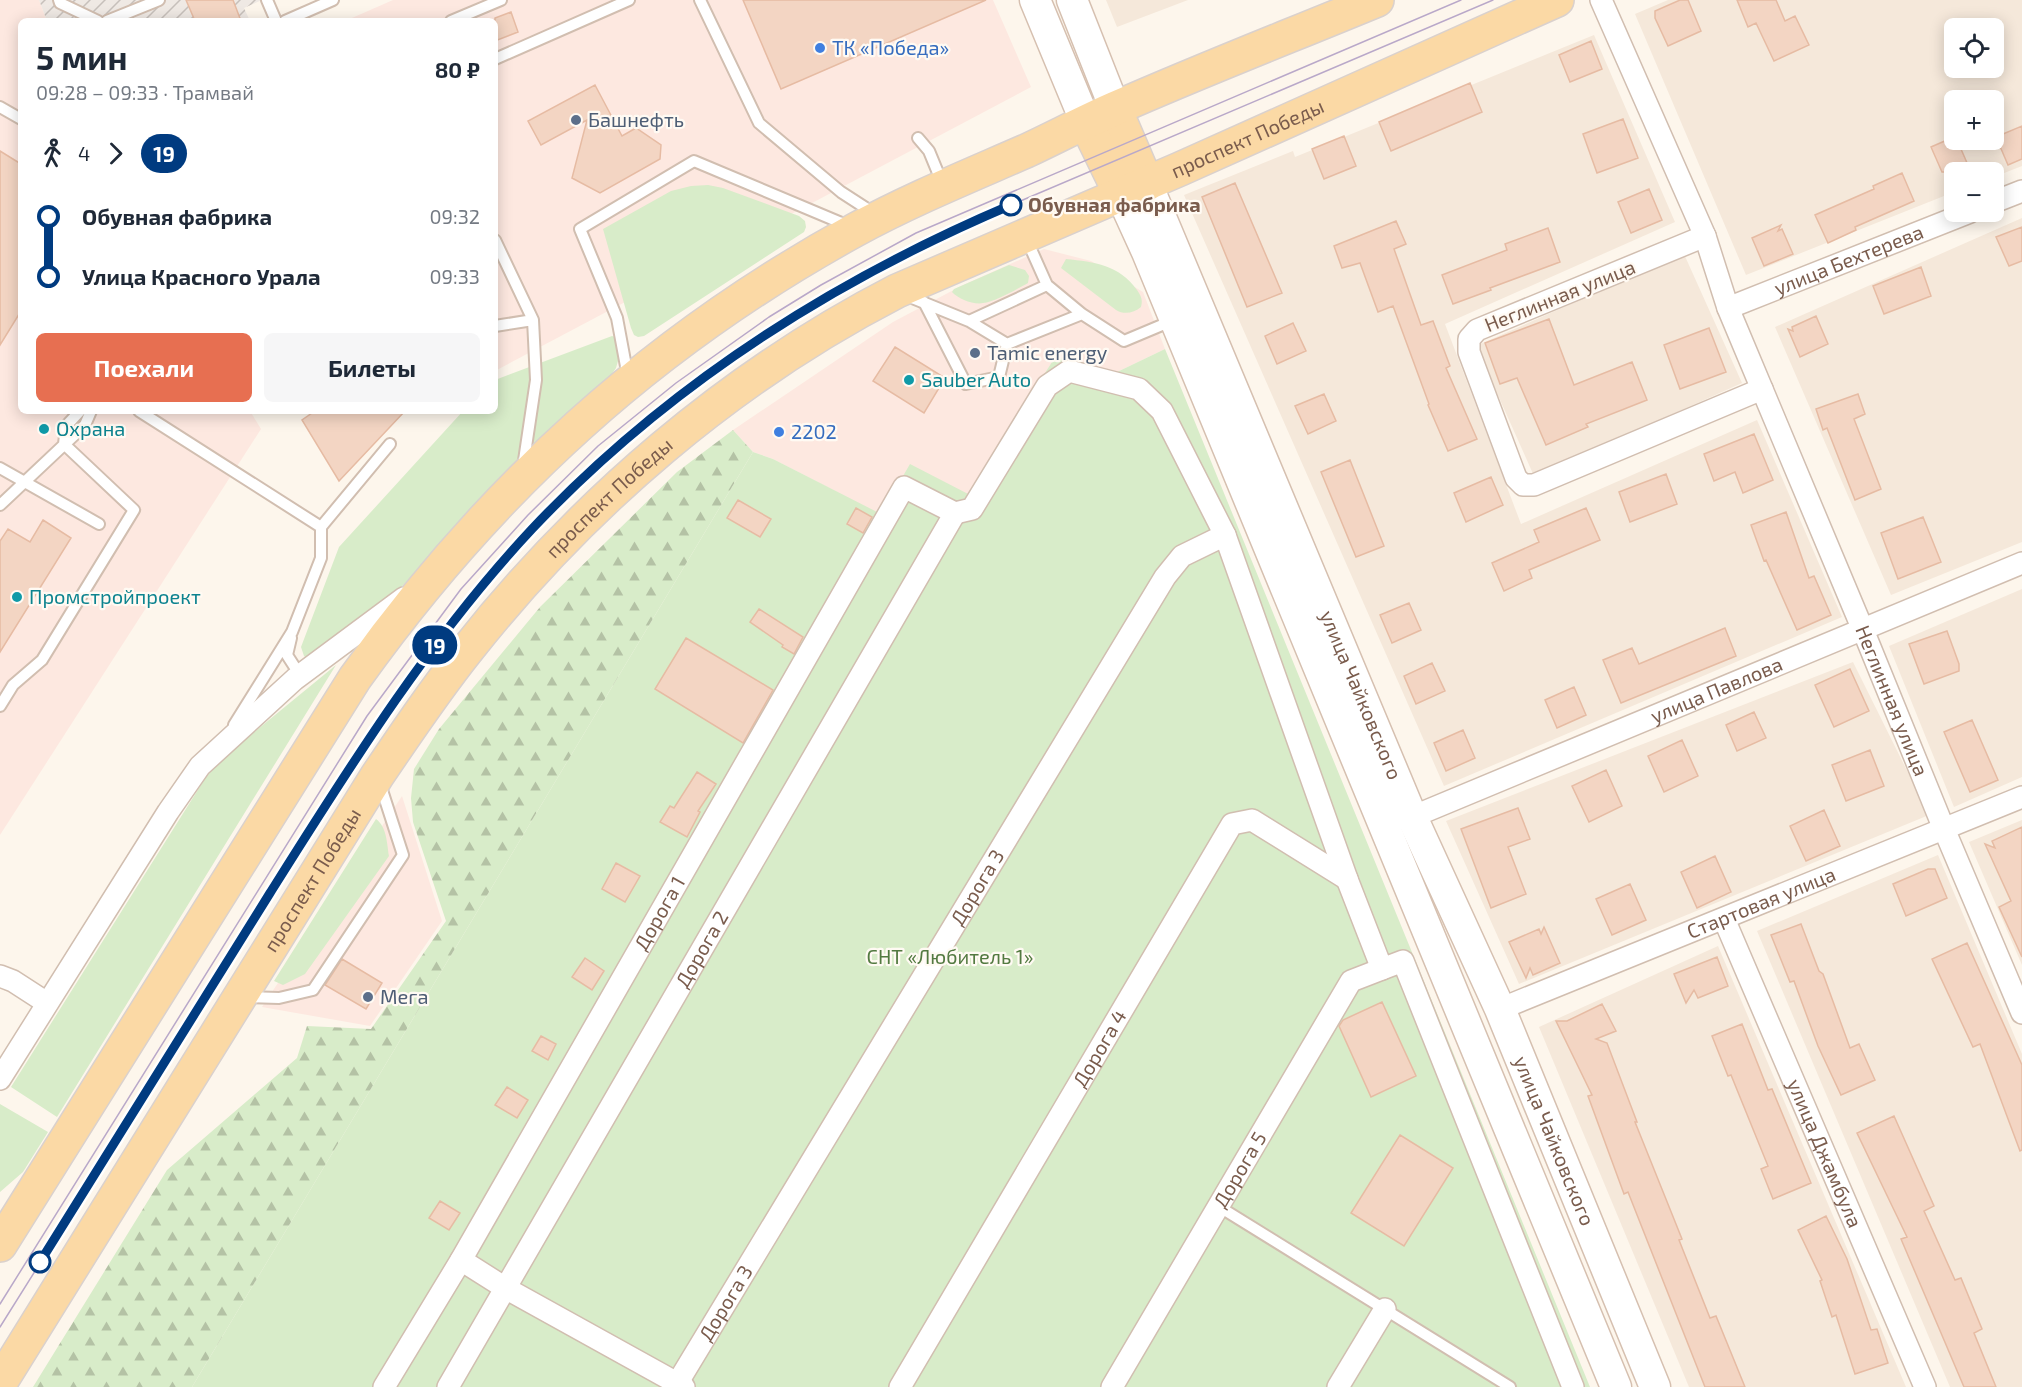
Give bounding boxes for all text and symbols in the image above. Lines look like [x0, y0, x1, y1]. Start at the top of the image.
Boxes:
map controls [1944, 18, 2004, 222]
button: locate [1944, 18, 2004, 78]
place label: ТК «Победа» [832, 35, 949, 59]
text: 5 мин [36, 37, 127, 77]
marker: ТК «Победа» [813, 41, 827, 55]
text: 80 ₽ [435, 56, 480, 82]
text: 09:28 – 09:33 · Трамвай [36, 80, 254, 104]
button: + [1944, 90, 2004, 150]
street label: проспект Победы [1167, 93, 1327, 182]
place label: Башнефть [588, 107, 684, 131]
marker: Башнефть [569, 113, 583, 127]
icon: walk [36, 137, 69, 170]
icon: forward [99, 137, 132, 170]
text: 4 [78, 141, 90, 165]
text: 19 [153, 141, 175, 166]
button: − [1944, 162, 2004, 222]
place label: Обувная фабрика [1028, 192, 1201, 216]
marker: Обувная фабрика [1000, 194, 1022, 216]
text: Обувная фабрика [82, 203, 272, 229]
text: 09:32 [429, 204, 480, 228]
street label: улица Бехтерева [1770, 219, 1927, 300]
street label: Неглинная улица [1481, 254, 1639, 337]
text: Улица Красного Урала [82, 263, 321, 289]
text: 09:33 [430, 264, 480, 288]
button: Поехали [36, 333, 252, 402]
button: Билеты [264, 333, 480, 402]
place label: Tamic energy [987, 340, 1108, 364]
marker: Tamic energy [968, 346, 982, 360]
place label: Sauber Auto [921, 367, 1031, 391]
marker: Sauber Auto [902, 373, 916, 387]
place label: Охрана [56, 416, 125, 440]
place label: 2202 [791, 419, 837, 443]
marker: Охрана [37, 422, 51, 436]
marker: 2202 [772, 425, 786, 439]
street label: проспект Победы [540, 432, 677, 562]
place label: Промстройпроект [29, 584, 201, 608]
marker: Промстройпроект [10, 590, 24, 604]
street label: улица Чайковского [1315, 606, 1408, 783]
street label: Неглинная улица [1851, 621, 1934, 779]
line badge: 19 [408, 626, 462, 664]
text: 19 [424, 633, 446, 658]
street label: улица Павлова [1647, 651, 1786, 728]
street label: проспект Победы [258, 803, 365, 956]
street label: Дорога 3 [944, 845, 1009, 929]
street label: Стартовая улица [1683, 861, 1839, 943]
street label: Дорога 1 [628, 872, 689, 954]
street label: Дорога 2 [669, 906, 733, 991]
park label: СНТ «Любитель 1» [867, 944, 1033, 968]
place label: Мега [380, 984, 429, 1008]
marker: Мега [361, 990, 375, 1004]
street label: Дорога 4 [1067, 1005, 1131, 1091]
street label: улица Чайковского [1509, 1052, 1600, 1229]
street label: улица Джамбула [1782, 1075, 1868, 1231]
street label: Дорога 5 [1207, 1127, 1271, 1212]
unlabelled marker [29, 1251, 51, 1273]
street label: Дорога 3 [693, 1260, 757, 1345]

